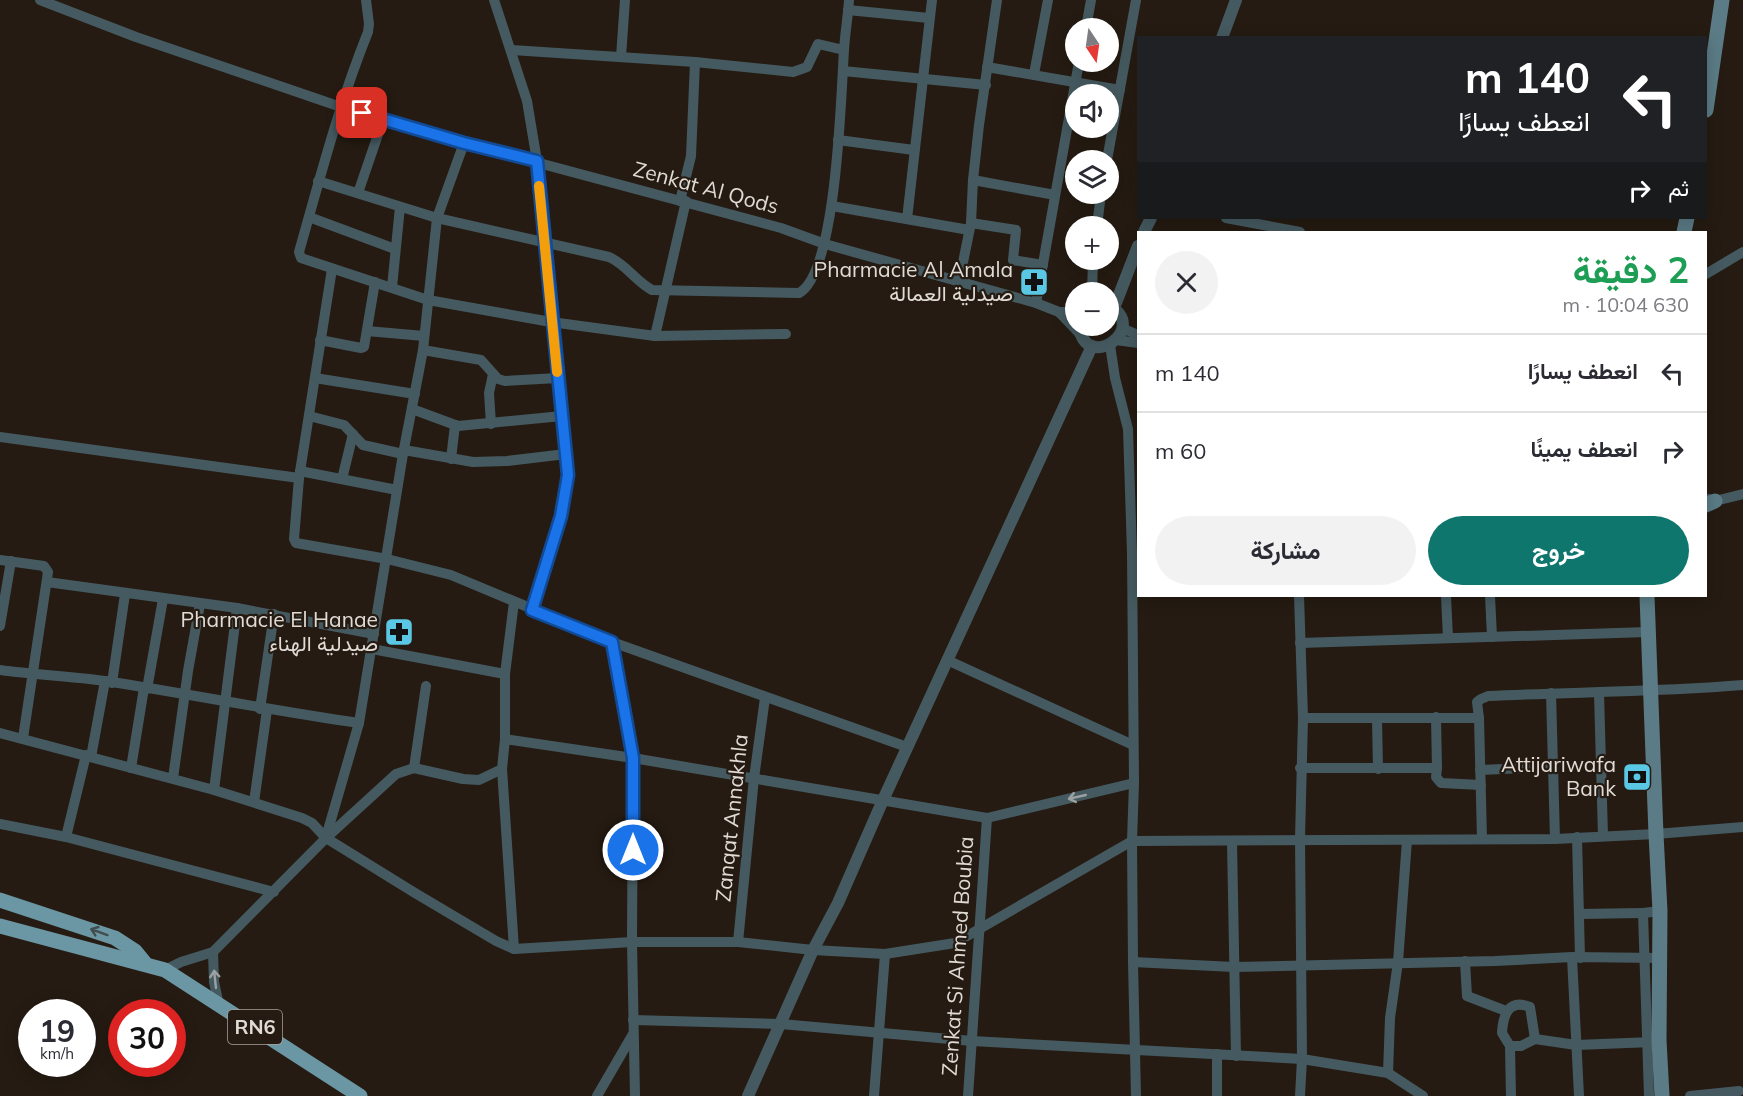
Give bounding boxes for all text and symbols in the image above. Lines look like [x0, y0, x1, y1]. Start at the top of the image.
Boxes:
north arrow [1065, 18, 1119, 72]
map controls [1065, 18, 1119, 336]
text: 140 m [1465, 51, 1590, 104]
icon: left [1611, 60, 1689, 138]
button: sound [1065, 84, 1119, 138]
pin [336, 87, 387, 138]
icon: arrive [345, 96, 378, 129]
text: انعطف يسارًا [1458, 104, 1590, 138]
button: layers [1065, 150, 1119, 204]
street label: Zenkat Al Qods [631, 155, 782, 219]
icon: right [1623, 174, 1656, 207]
text: ثم [1668, 174, 1689, 202]
button: + [1065, 216, 1119, 270]
text: 2 دقيقة [1573, 247, 1689, 292]
button: close [1155, 251, 1218, 314]
place label: Pharmacie Al Amala صيدلية العمالة [813, 256, 1013, 306]
pharmacy icon: Pharmacie Al Amala صيدلية العمالة [1018, 266, 1050, 298]
button: − [1065, 282, 1119, 336]
text: 630 m · 10:04 [1563, 292, 1689, 317]
text: انعطف يسارًا [1528, 357, 1638, 385]
icon: left [1656, 357, 1689, 390]
text: 140 m [1155, 359, 1220, 387]
text: انعطف يمينًا [1531, 435, 1638, 463]
icon: right [1656, 435, 1689, 468]
text: 60 m [1155, 437, 1206, 465]
button: مشاركة [1155, 516, 1416, 585]
button: خروج [1428, 516, 1689, 585]
place label: Pharmacie El Hanae صيدلية الهناء [181, 606, 378, 657]
pharmacy icon: Pharmacie El Hanae صيدلية الهناء [383, 616, 415, 648]
street label: Zanqat Annakhla [709, 733, 753, 903]
place label: Attijariwafa Bank [1501, 751, 1616, 801]
bank icon: Attijariwafa Bank [1621, 761, 1653, 793]
one-way arrow [1068, 791, 1087, 803]
position arrow [601, 818, 665, 882]
street label: Zenkat Si Ahmed Boubia [936, 835, 978, 1076]
one-way arrow [90, 926, 109, 937]
one-way arrow [209, 969, 220, 989]
speed limit sign: 30 [108, 999, 186, 1077]
road number: RN6 [228, 1010, 282, 1044]
text: 19 [39, 1012, 75, 1050]
text: km/h [40, 1044, 74, 1063]

